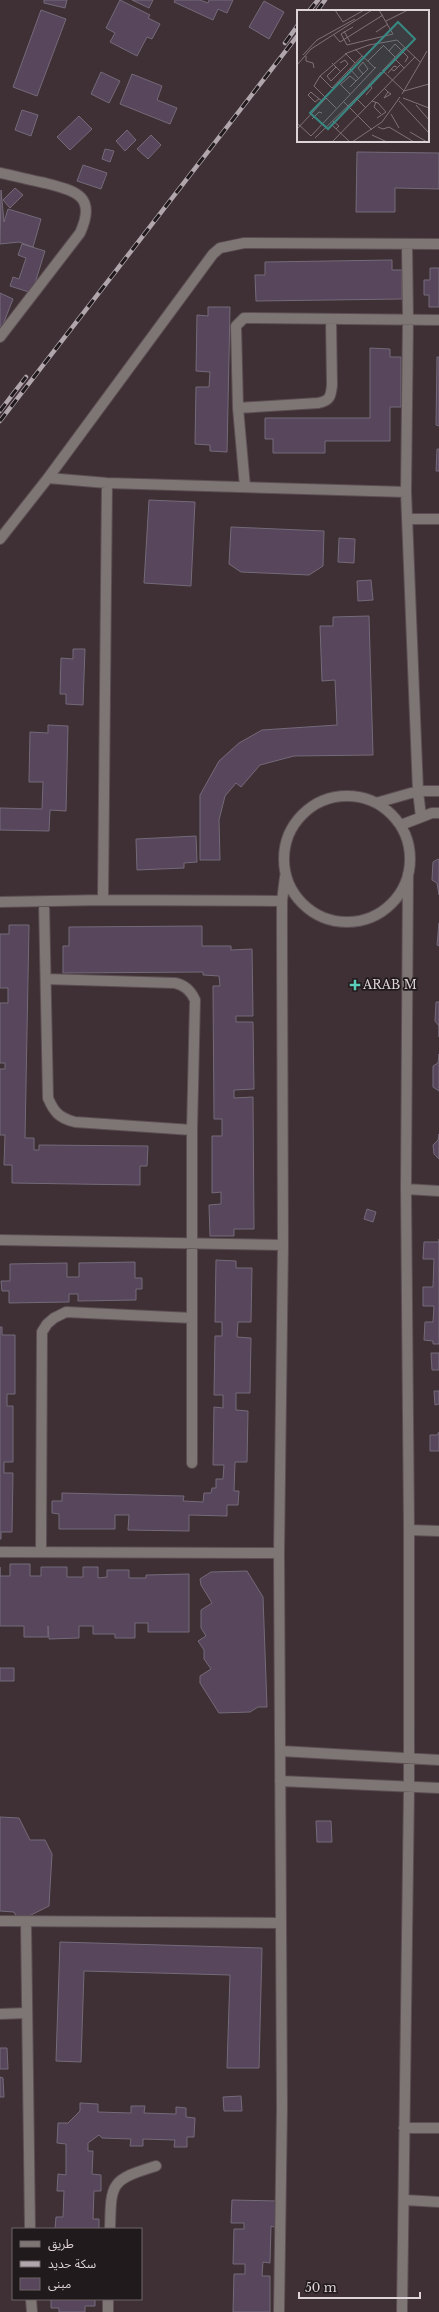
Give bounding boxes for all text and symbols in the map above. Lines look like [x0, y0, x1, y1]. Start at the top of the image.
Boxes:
inset map [297, 10, 429, 142]
place label: ARAB M [362, 977, 417, 992]
marker: ARAB M [350, 980, 360, 990]
legend [12, 2228, 142, 2300]
text: طريق [48, 2236, 74, 2252]
text: سكة حديد [48, 2256, 96, 2271]
scale bar [299, 2274, 420, 2300]
text: مبنى [48, 2276, 71, 2291]
text: 50 m [305, 2280, 337, 2295]

